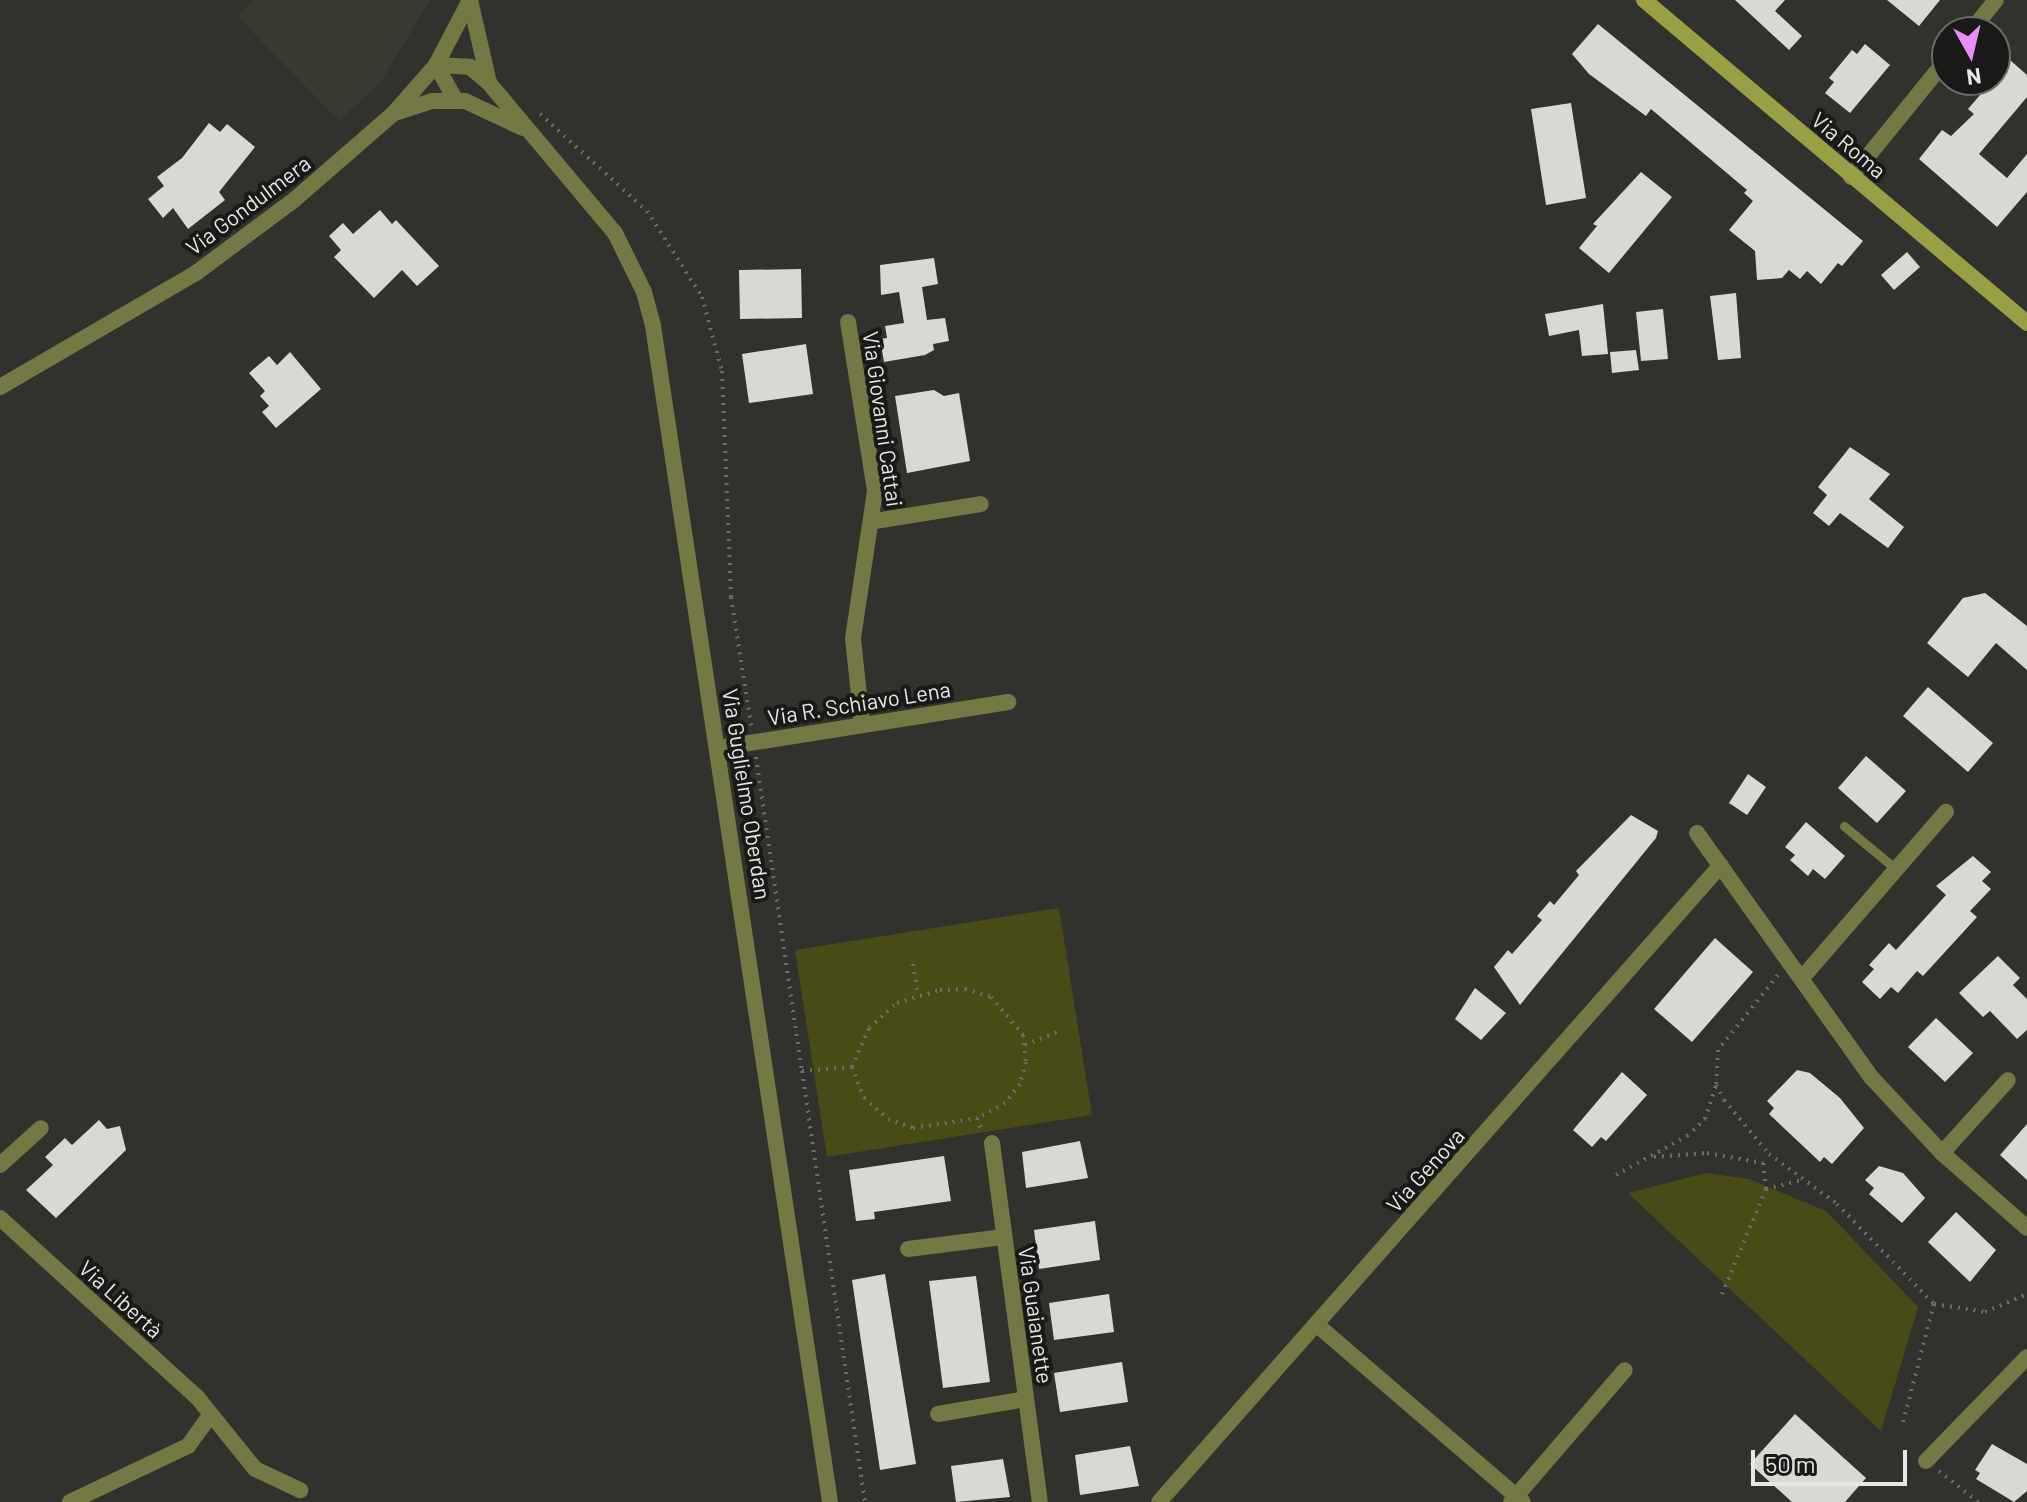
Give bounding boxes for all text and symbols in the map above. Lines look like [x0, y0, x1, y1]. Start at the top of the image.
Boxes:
north arrow [1931, 16, 2011, 96]
text: N [1965, 64, 1983, 92]
street label: Via Roma [1806, 106, 1892, 184]
street label: Via Gondulmera [180, 150, 316, 260]
street label: Via Giovanni Cattai [858, 329, 908, 509]
street label: Via R. Schiavo Lena [766, 676, 952, 730]
street label: Via Guglielmo Oberdan [717, 687, 777, 901]
street label: Via Genova [1380, 1122, 1470, 1218]
street label: Via Guaianette [1013, 1245, 1059, 1385]
street label: Via Libertà [74, 1255, 168, 1343]
scale bar [1755, 1434, 1911, 1484]
text: 50 m [1765, 1449, 1816, 1478]

